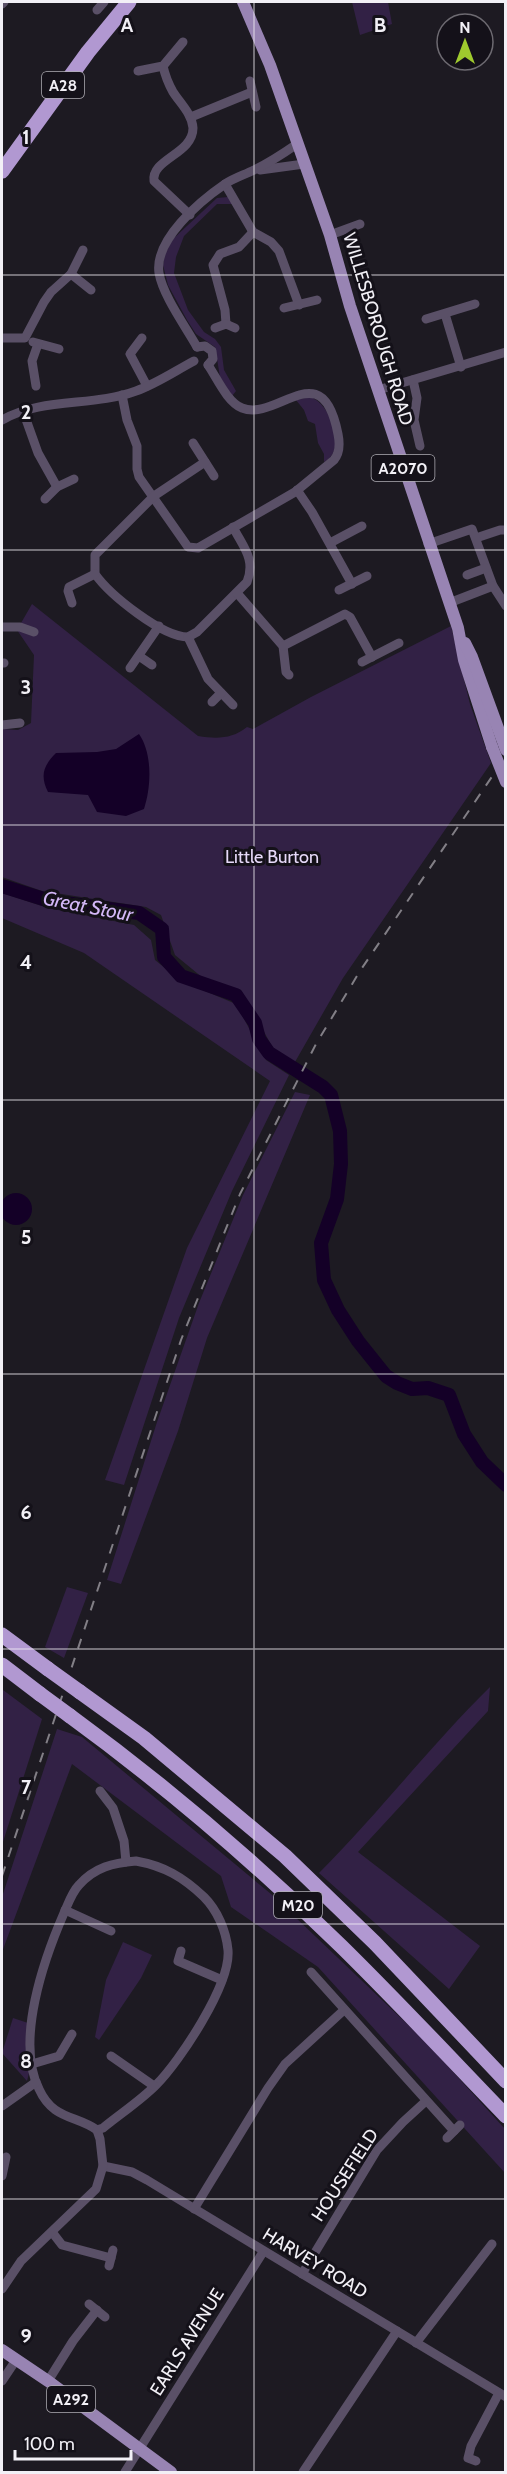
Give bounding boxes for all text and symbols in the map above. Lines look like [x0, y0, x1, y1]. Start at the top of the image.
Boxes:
north arrow [435, 12, 495, 72]
text: A [121, 13, 134, 37]
text: B [374, 13, 386, 37]
text: N [459, 18, 471, 37]
road number: A28 [42, 72, 84, 98]
text: 1 [22, 125, 30, 149]
street label: WILLESBOROUGH ROAD [338, 230, 418, 428]
text: 2 [21, 400, 31, 424]
road number: A2070 [372, 455, 434, 481]
text: 3 [21, 675, 31, 699]
park label: Little Burton [225, 846, 319, 868]
water label: Great Stour [41, 886, 136, 927]
text: 4 [20, 950, 32, 974]
text: 5 [21, 1225, 31, 1249]
text: 6 [20, 1500, 32, 1524]
text: 7 [21, 1775, 32, 1799]
road number: M20 [274, 1892, 322, 1918]
text: 8 [20, 2049, 32, 2073]
street label: HOUSEFIELD [307, 2124, 383, 2226]
street label: HARVEY ROAD [259, 2223, 371, 2303]
street label: EARLS AVENUE [145, 2284, 229, 2400]
text: 9 [20, 2324, 32, 2348]
road number: A292 [47, 2386, 95, 2412]
scale bar [15, 2423, 130, 2461]
text: 100 m [24, 2433, 75, 2455]

